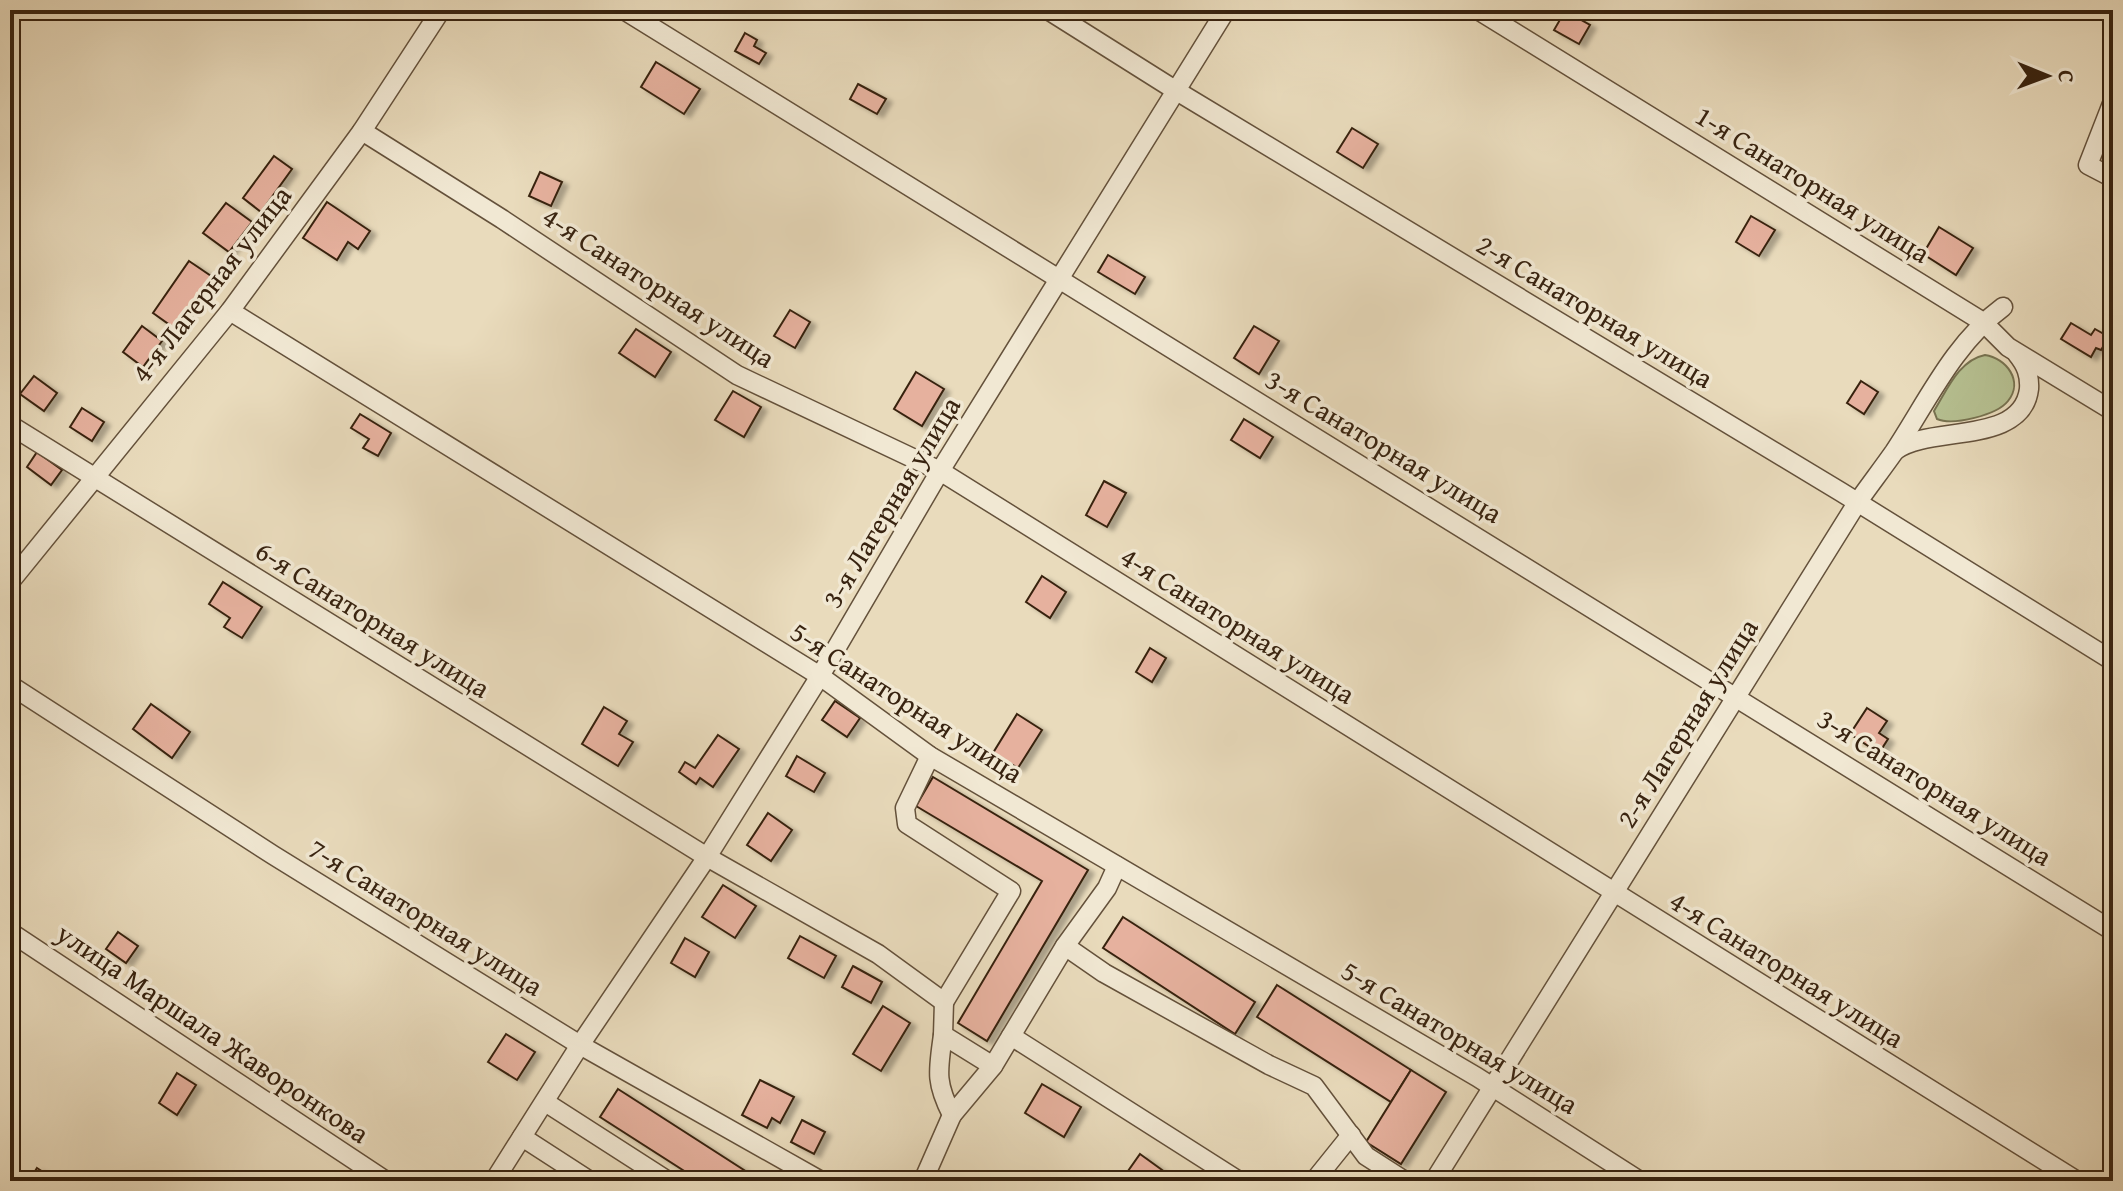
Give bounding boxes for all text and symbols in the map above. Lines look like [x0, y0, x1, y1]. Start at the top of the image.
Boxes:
north arrow [2007, 36, 2087, 116]
text: С [2051, 70, 2083, 83]
street label: 1-я Санаторная улица [1688, 95, 1939, 273]
street label: 4-я Лагерная улица [121, 176, 301, 391]
street label: 4-я Санаторная улица [535, 196, 784, 378]
street label: 2-я Санаторная улица [1469, 223, 1722, 398]
street label: 3-я Санаторная улица [1258, 358, 1511, 533]
street label: 3-я Лагерная улица [811, 388, 970, 615]
street label: 6-я Санаторная улица [248, 530, 499, 708]
street label: 4-я Санаторная улица [1113, 536, 1364, 714]
street label: 2-я Лагерная улица [1606, 609, 1768, 835]
street label: 5-я Санаторная улица [783, 611, 1032, 793]
street label: 3-я Санаторная улица [1810, 698, 2061, 876]
street label: 7-я Санаторная улица [301, 828, 552, 1006]
street label: 4-я Санаторная улица [1662, 880, 1913, 1058]
street label: улица Маршала Жаворонкова [48, 912, 378, 1153]
street label: 5-я Санаторная улица [1334, 949, 1587, 1124]

